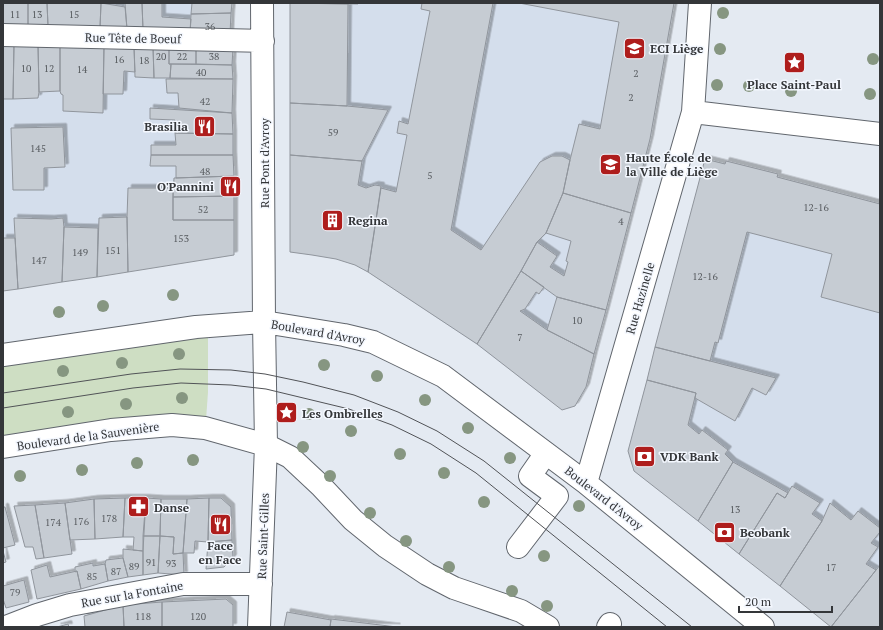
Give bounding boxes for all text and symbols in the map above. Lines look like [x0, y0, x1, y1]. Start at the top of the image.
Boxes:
house number: 11 [10, 8, 20, 21]
house number: 13 [32, 8, 42, 21]
house number: 15 [69, 8, 79, 21]
house number: 36 [205, 20, 216, 33]
street label: Rue Tête de Boeuf [85, 30, 182, 46]
school or university icon: ECI Liège [622, 35, 648, 61]
place label: ECI Liège [650, 41, 704, 56]
house number: 20 [156, 50, 166, 63]
house number: 22 [177, 50, 187, 63]
house number: 38 [209, 50, 219, 63]
place icon: Place Saint-Paul [781, 50, 807, 76]
house number: 16 [114, 53, 125, 66]
house number: 18 [139, 54, 149, 67]
house number: 10 [21, 62, 31, 75]
house number: 12 [44, 62, 54, 75]
house number: 14 [77, 63, 88, 76]
house number: 40 [196, 66, 206, 79]
house number: 2 [633, 67, 639, 80]
place label: Place Saint-Paul [747, 77, 841, 92]
house number: 2 [628, 91, 634, 104]
house number: 42 [200, 95, 210, 108]
restaurant icon: Brasilia [191, 113, 217, 139]
street label: Rue Pont d'Avroy [257, 117, 272, 208]
place label: Brasilia [144, 119, 188, 134]
house number: 59 [328, 126, 338, 139]
house number: 145 [30, 142, 46, 155]
place label: Haute École de la Ville de Liège [626, 150, 718, 179]
school or university icon: Haute École de la Ville de Liège [598, 151, 624, 177]
house number: 48 [200, 165, 210, 178]
house number: 5 [427, 169, 433, 182]
restaurant icon: O'Pannini [217, 173, 243, 199]
place label: O'Pannini [157, 179, 214, 194]
house number: 12-16 [803, 201, 829, 214]
house number: 52 [198, 203, 208, 216]
building icon: Regina [320, 207, 346, 233]
place label: Regina [348, 213, 388, 228]
house number: 4 [618, 215, 624, 228]
house number: 153 [173, 232, 189, 245]
house number: 151 [105, 244, 121, 257]
house number: 149 [72, 246, 88, 259]
house number: 147 [31, 254, 47, 267]
street label: Rue Hazinelle [623, 260, 657, 336]
house number: 12-16 [692, 270, 718, 283]
house number: 10 [572, 314, 582, 327]
street label: Boulevard d'Avroy [270, 316, 367, 348]
house number: 7 [517, 331, 523, 344]
place icon: Les Ombrelles [273, 400, 299, 426]
place label: Les Ombrelles [302, 406, 383, 421]
street label: Boulevard de la Sauvenière [16, 419, 160, 453]
bank icon: VDK Bank [631, 443, 657, 469]
place label: VDK Bank [660, 449, 719, 464]
street label: Boulevard d'Avroy [562, 463, 647, 534]
street label: Rue Saint-Gilles [254, 493, 272, 579]
pharmacy icon: Danse [126, 494, 152, 520]
place label: Danse [154, 500, 190, 515]
house number: 13 [730, 503, 740, 516]
restaurant icon: Face en Face [207, 511, 233, 537]
house number: 178 [101, 512, 117, 525]
house number: 176 [73, 515, 90, 528]
house number: 174 [45, 516, 62, 529]
bank icon: Beobank [712, 519, 738, 545]
place label: Beobank [740, 525, 790, 540]
place label: Face en Face [198, 538, 242, 567]
house number: 91 [146, 556, 156, 569]
house number: 93 [166, 557, 176, 570]
house number: 89 [129, 560, 139, 573]
house number: 17 [826, 561, 836, 574]
house number: 87 [111, 565, 121, 578]
house number: 85 [87, 570, 97, 583]
street label: Rue sur la Fontaine [80, 578, 184, 610]
house number: 79 [10, 586, 20, 599]
scale bar [739, 588, 832, 614]
text: 20 m [745, 594, 772, 609]
house number: 118 [135, 610, 151, 623]
house number: 120 [190, 610, 206, 623]

